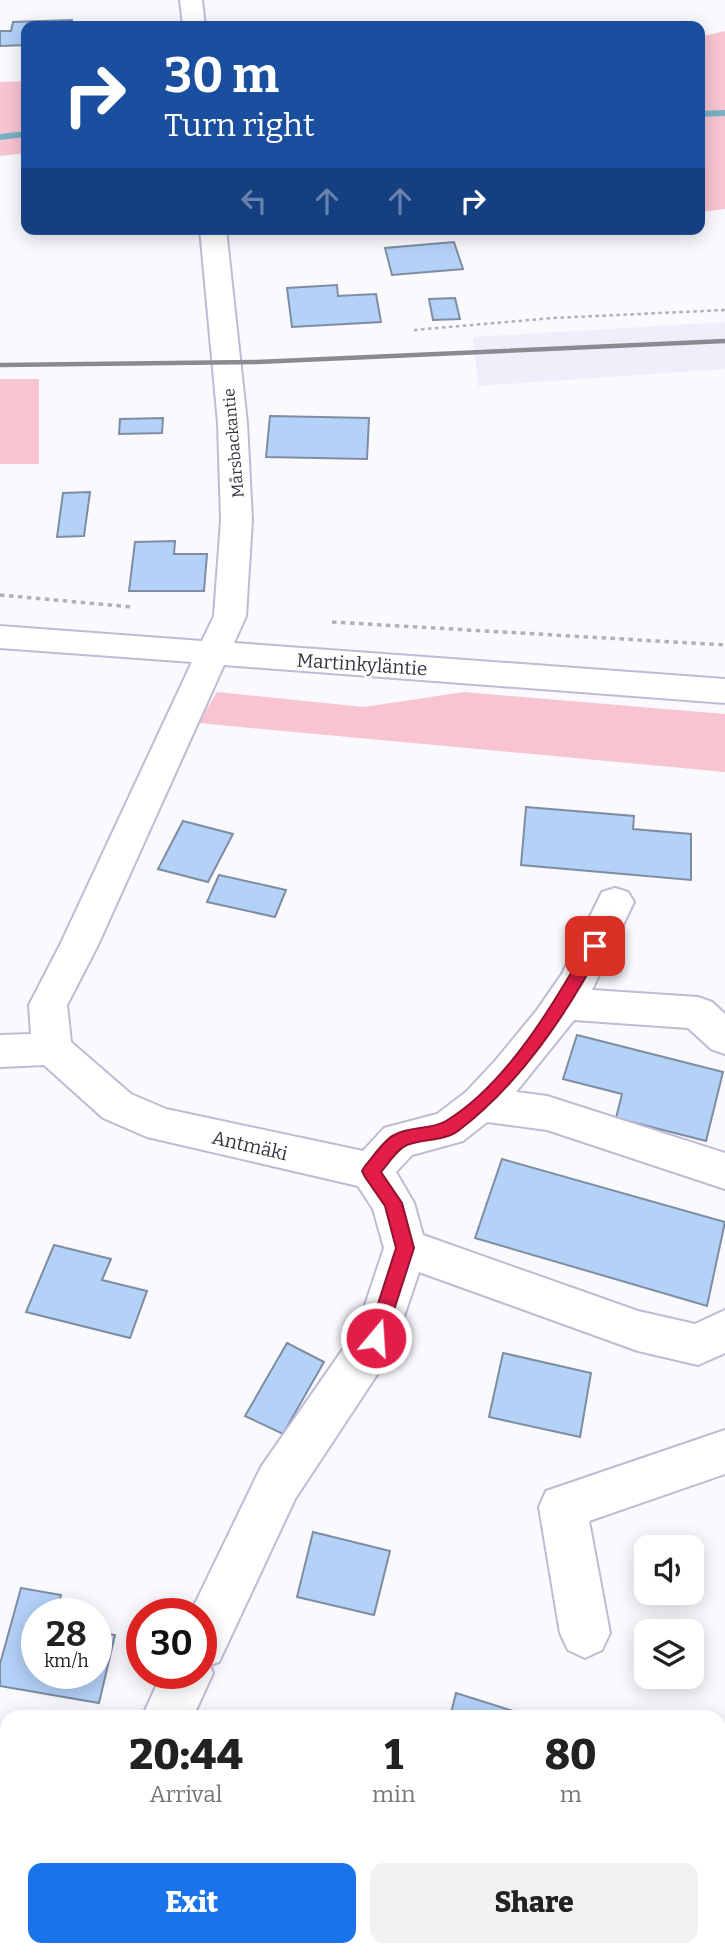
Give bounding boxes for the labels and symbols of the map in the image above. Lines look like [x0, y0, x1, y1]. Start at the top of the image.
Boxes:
street label: Mårsbackantie [219, 387, 248, 499]
street label: Martinkyläntie [296, 648, 428, 681]
pin [565, 916, 625, 976]
street label: Antmäki [210, 1126, 290, 1165]
position arrow [339, 1301, 413, 1375]
speed limit sign: 30 [126, 1598, 217, 1689]

